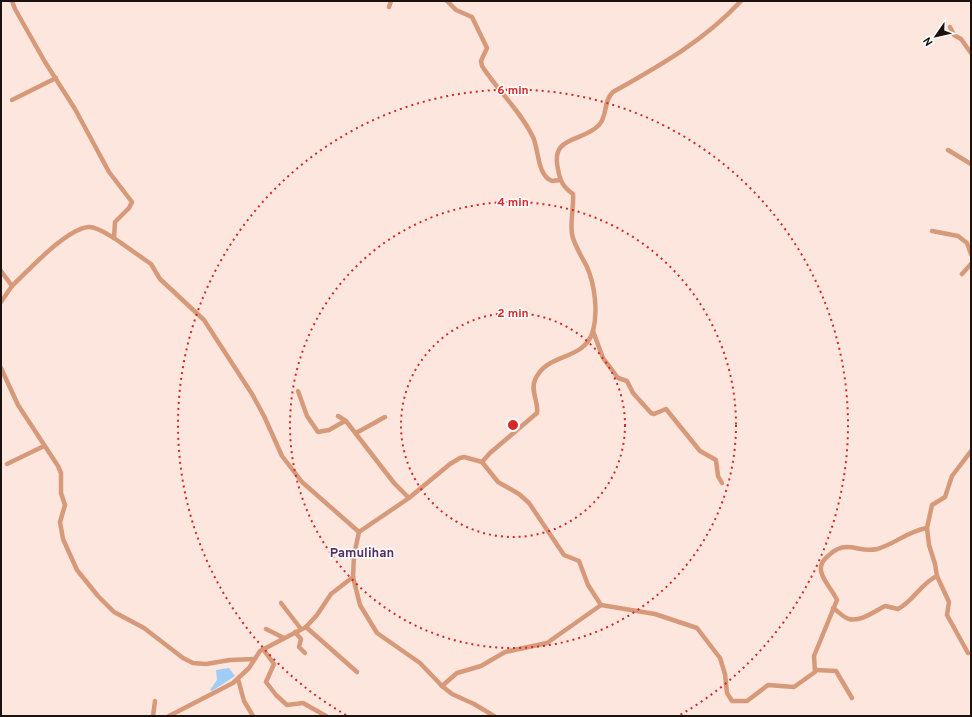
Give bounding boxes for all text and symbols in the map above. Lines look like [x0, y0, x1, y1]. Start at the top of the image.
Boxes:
north arrow [916, 16, 956, 56]
text: N [921, 34, 937, 48]
text: 6 min [497, 83, 529, 99]
text: 4 min [497, 195, 529, 211]
text: 2 min [497, 306, 529, 322]
centre of rings [506, 418, 520, 432]
district label: Pamulihan [330, 546, 394, 562]

